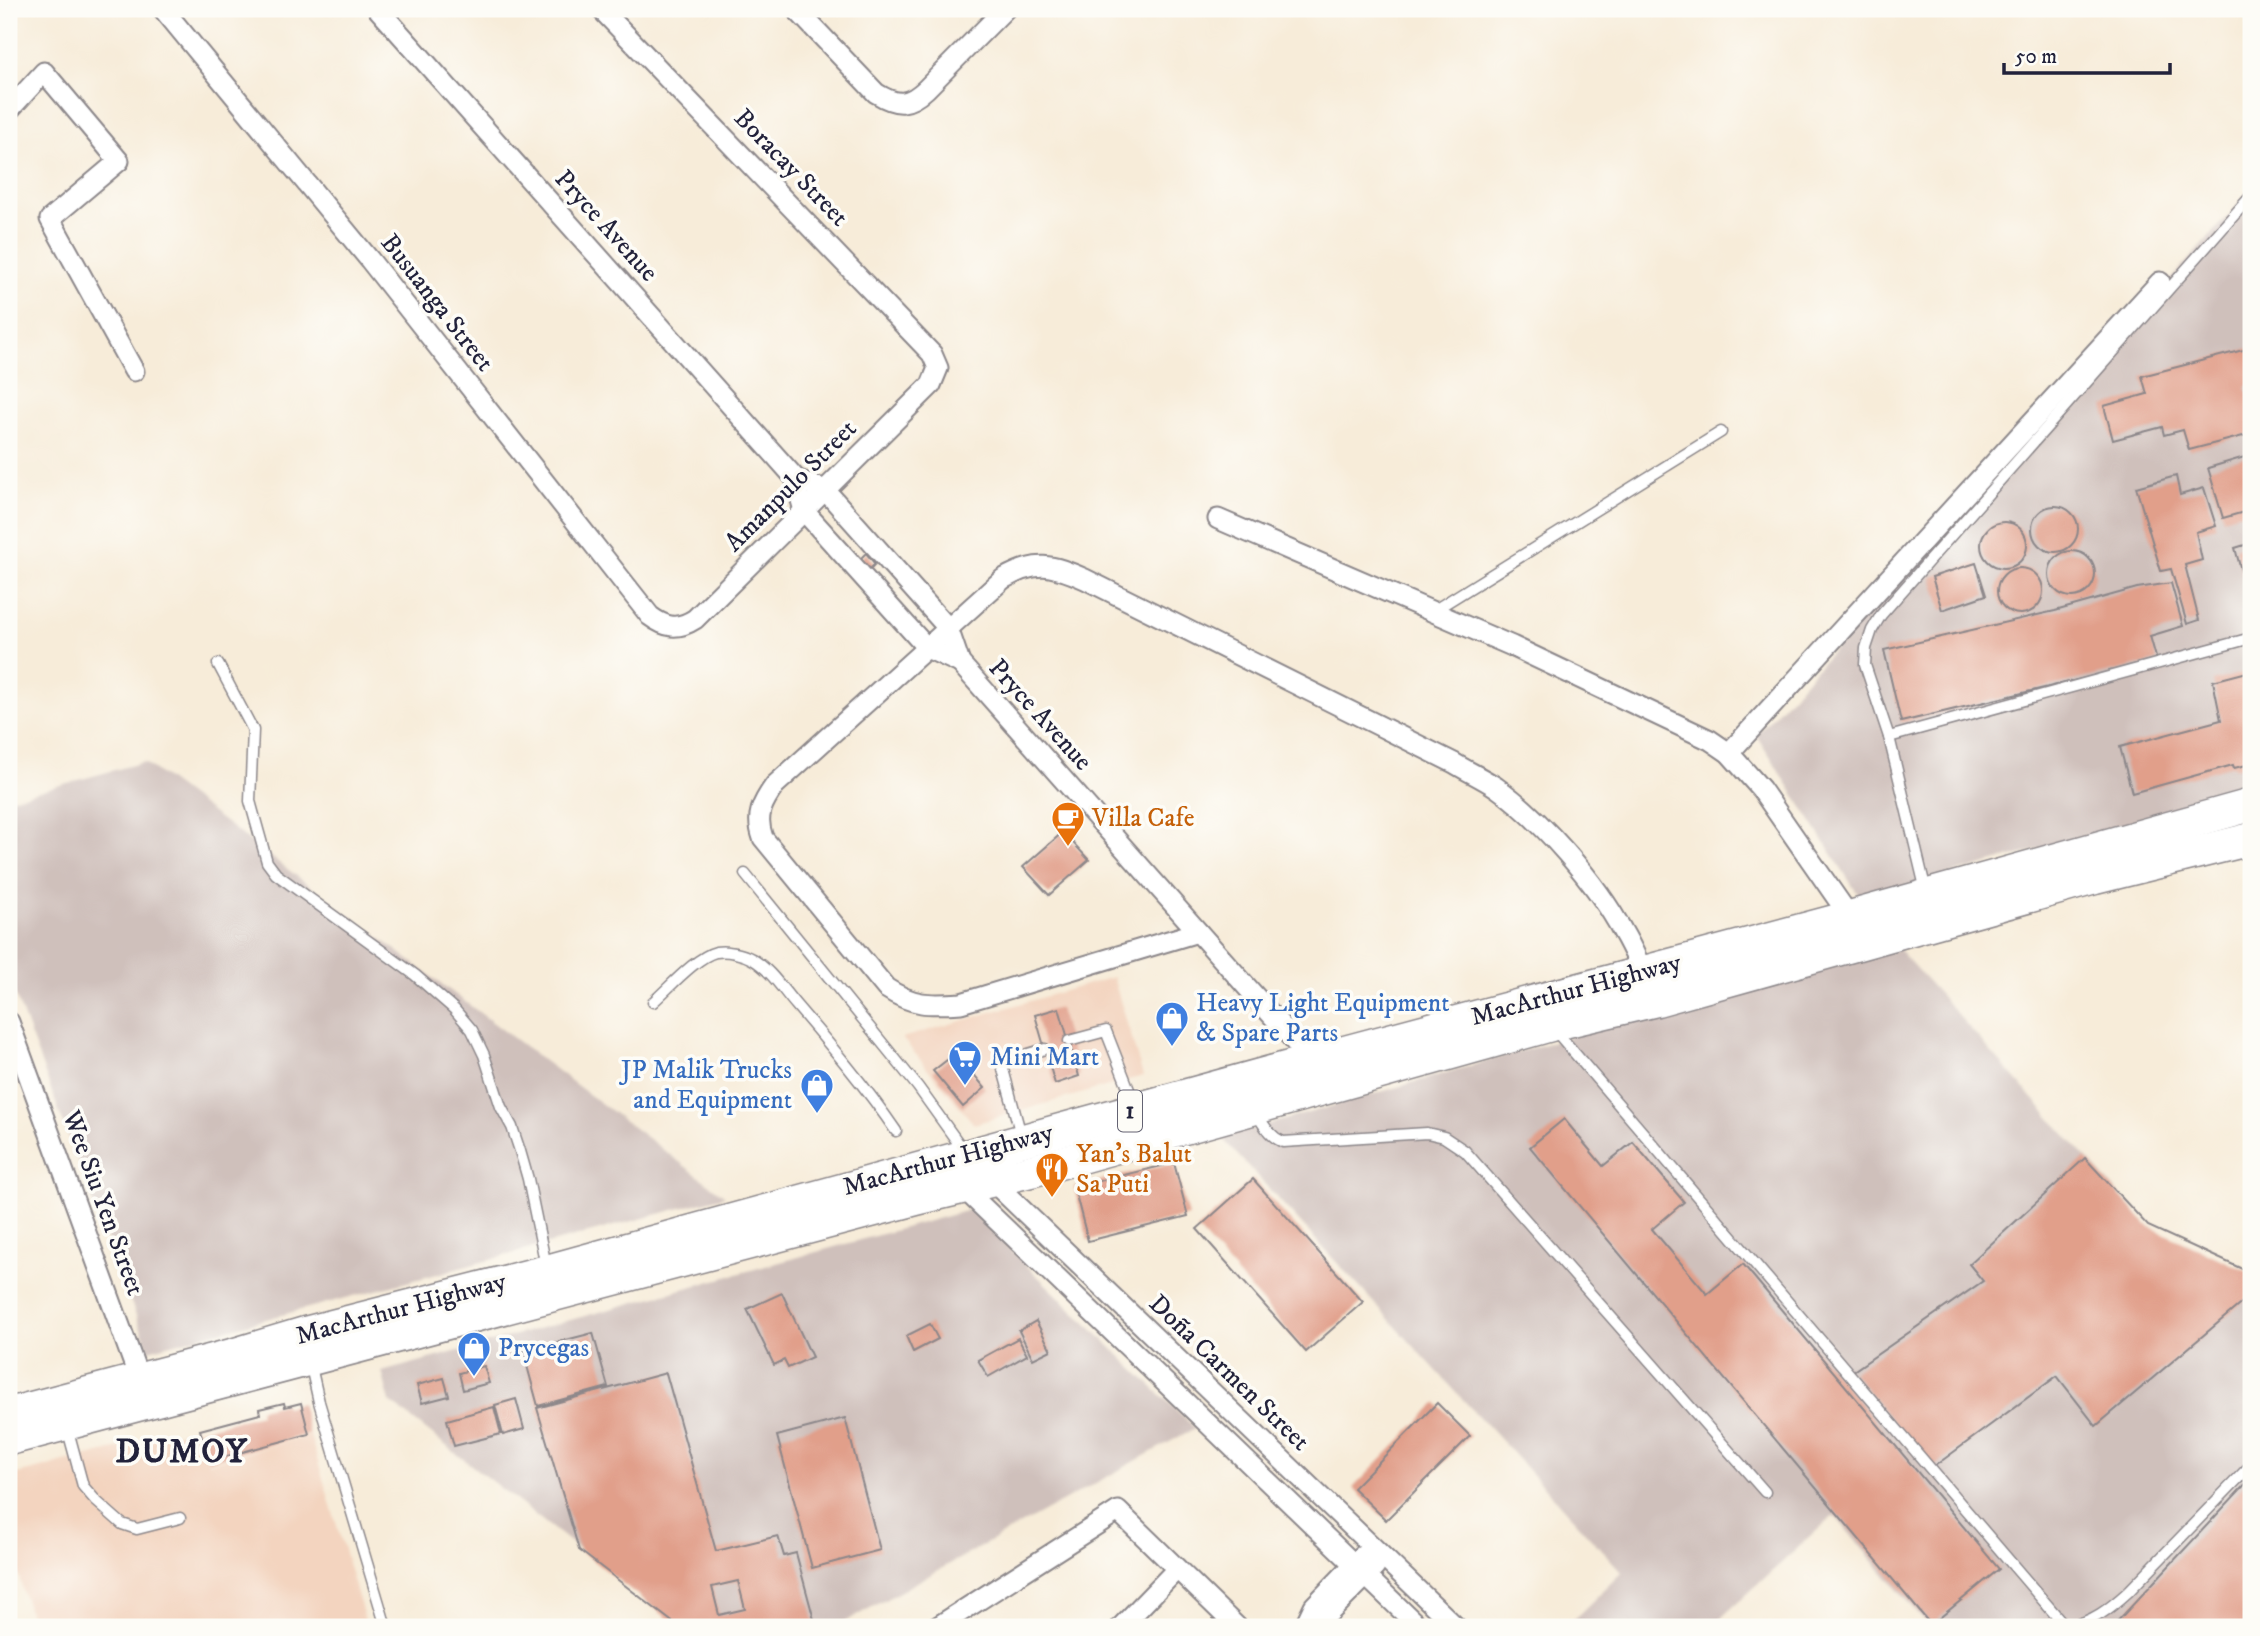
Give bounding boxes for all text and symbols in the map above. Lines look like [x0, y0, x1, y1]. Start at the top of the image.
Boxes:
scale bar [2004, 32, 2171, 76]
text: 50 m [2015, 44, 2057, 70]
street label: Boracay Street [727, 102, 855, 234]
street label: Pryce Avenue [547, 163, 665, 289]
street label: Busuanga Street [373, 228, 501, 378]
street label: Amanpulo Street [718, 413, 864, 559]
street label: Pryce Avenue [981, 652, 1099, 778]
cafe icon: Villa Cafe [1049, 799, 1087, 848]
place label: Villa Cafe [1091, 802, 1195, 835]
street label: MacArthur Highway [1467, 946, 1685, 1034]
place label: Heavy Light Equipment & Spare Parts [1196, 987, 1450, 1050]
shop icon: Heavy Light Equipment & Spare Parts [1153, 999, 1191, 1048]
supermarket icon: Mini Mart [946, 1038, 984, 1087]
place label: Mini Mart [990, 1041, 1099, 1074]
place label: JP Malik Trucks and Equipment [619, 1054, 792, 1117]
shop icon: JP Malik Trucks and Equipment [798, 1066, 836, 1115]
road number: 1 [1118, 1091, 1142, 1132]
street label: Wee Siu Yen Street [54, 1105, 152, 1300]
street label: MacArthur Highway [839, 1116, 1057, 1204]
place label: Yan's Balut Sa Puti [1076, 1138, 1192, 1201]
restaurant icon: Yan's Balut Sa Puti [1033, 1150, 1071, 1199]
street label: MacArthur Highway [292, 1265, 510, 1353]
street label: Doña Carmen Street [1142, 1288, 1316, 1458]
shop icon: Prycegas [455, 1329, 493, 1378]
place label: Prycegas [498, 1332, 589, 1365]
district label: DUMOY [115, 1432, 249, 1473]

